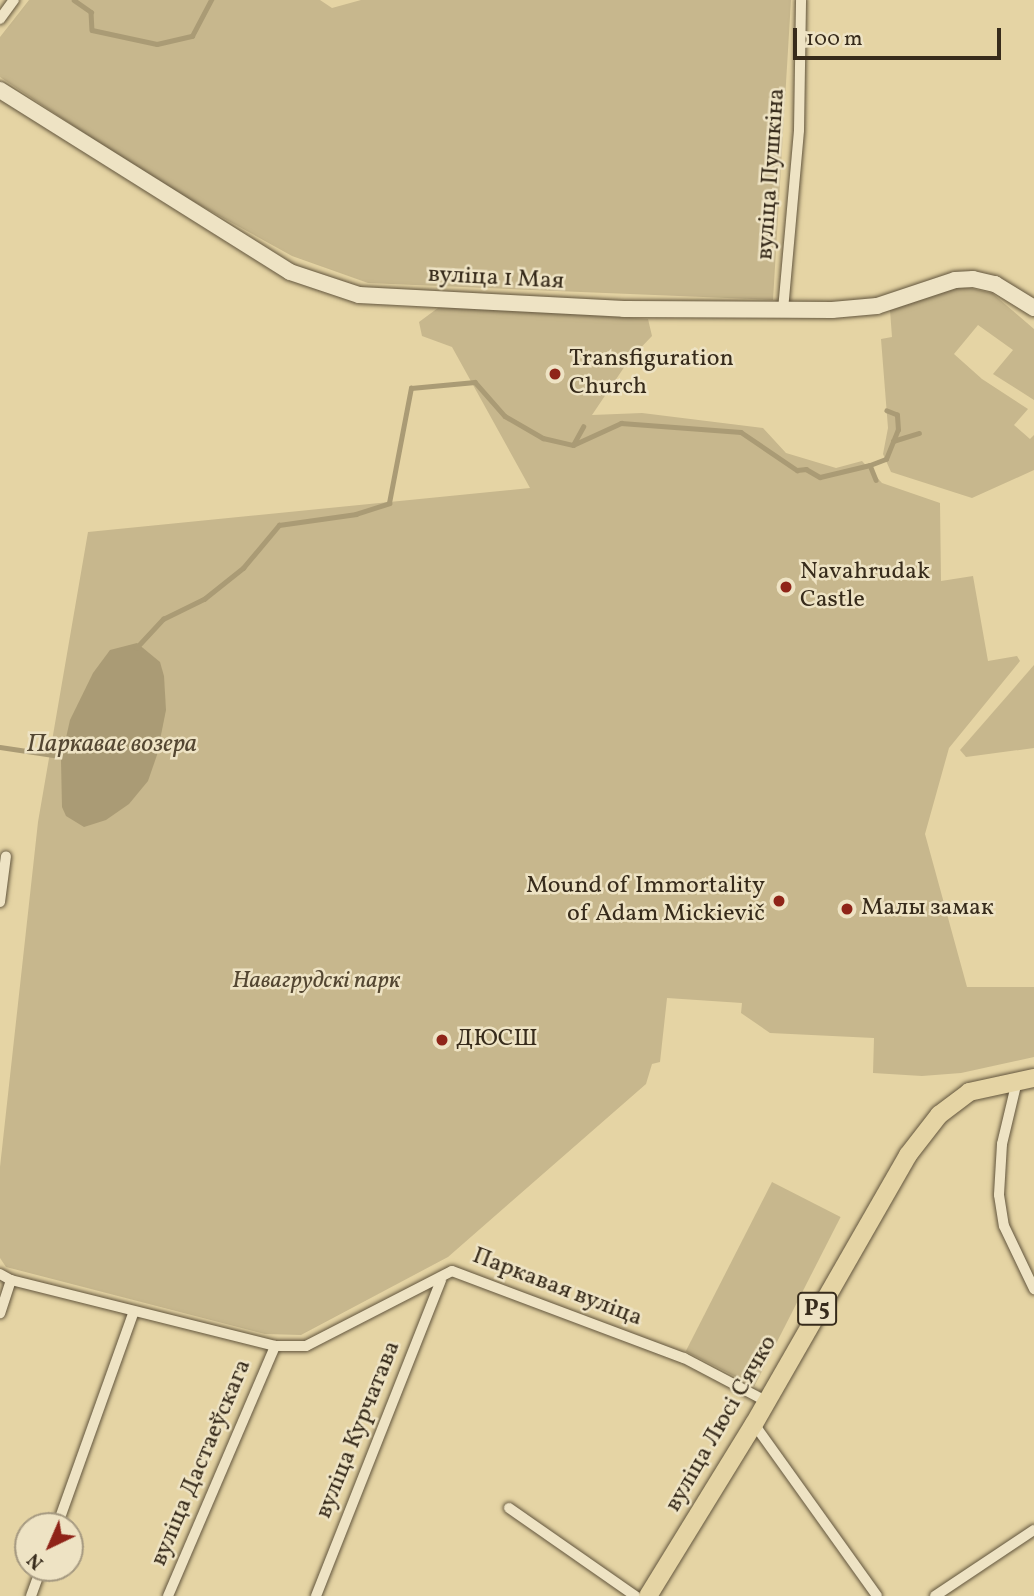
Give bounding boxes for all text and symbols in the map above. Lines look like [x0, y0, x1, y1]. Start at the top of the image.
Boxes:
scale bar [796, 14, 1004, 58]
text: 100 m [806, 25, 863, 54]
street label: вуліца Пушкіна [752, 87, 792, 261]
street label: вуліца 1 Мая [427, 261, 565, 297]
place label: Transfiguration Church [569, 346, 734, 402]
marker: Transfiguration Church [547, 366, 563, 382]
place label: Navahrudak Castle [800, 559, 930, 615]
marker: Navahrudak Castle [778, 579, 794, 595]
water label: Паркавае возера [27, 729, 197, 761]
place label: Mound of Immortality of Adam Mickievič [528, 873, 765, 929]
marker: Mound of Immortality of Adam Mickievič [771, 893, 787, 909]
place label: Малы замак [861, 895, 994, 923]
marker: Малы замак [839, 901, 855, 917]
park label: Навагрудскі парк [232, 968, 400, 996]
place label: ДЮСШ [456, 1026, 538, 1054]
marker: ДЮСШ [434, 1032, 450, 1048]
street label: Паркавая вуліца [468, 1242, 646, 1334]
road number: Р5 [796, 1290, 838, 1328]
street label: вуліца Люсі Сячко [660, 1331, 784, 1517]
street label: вуліца Курчатава [310, 1337, 408, 1523]
street label: вуліца Дастаеўскага [145, 1355, 259, 1571]
north arrow [14, 1512, 84, 1582]
text: N [22, 1547, 50, 1575]

